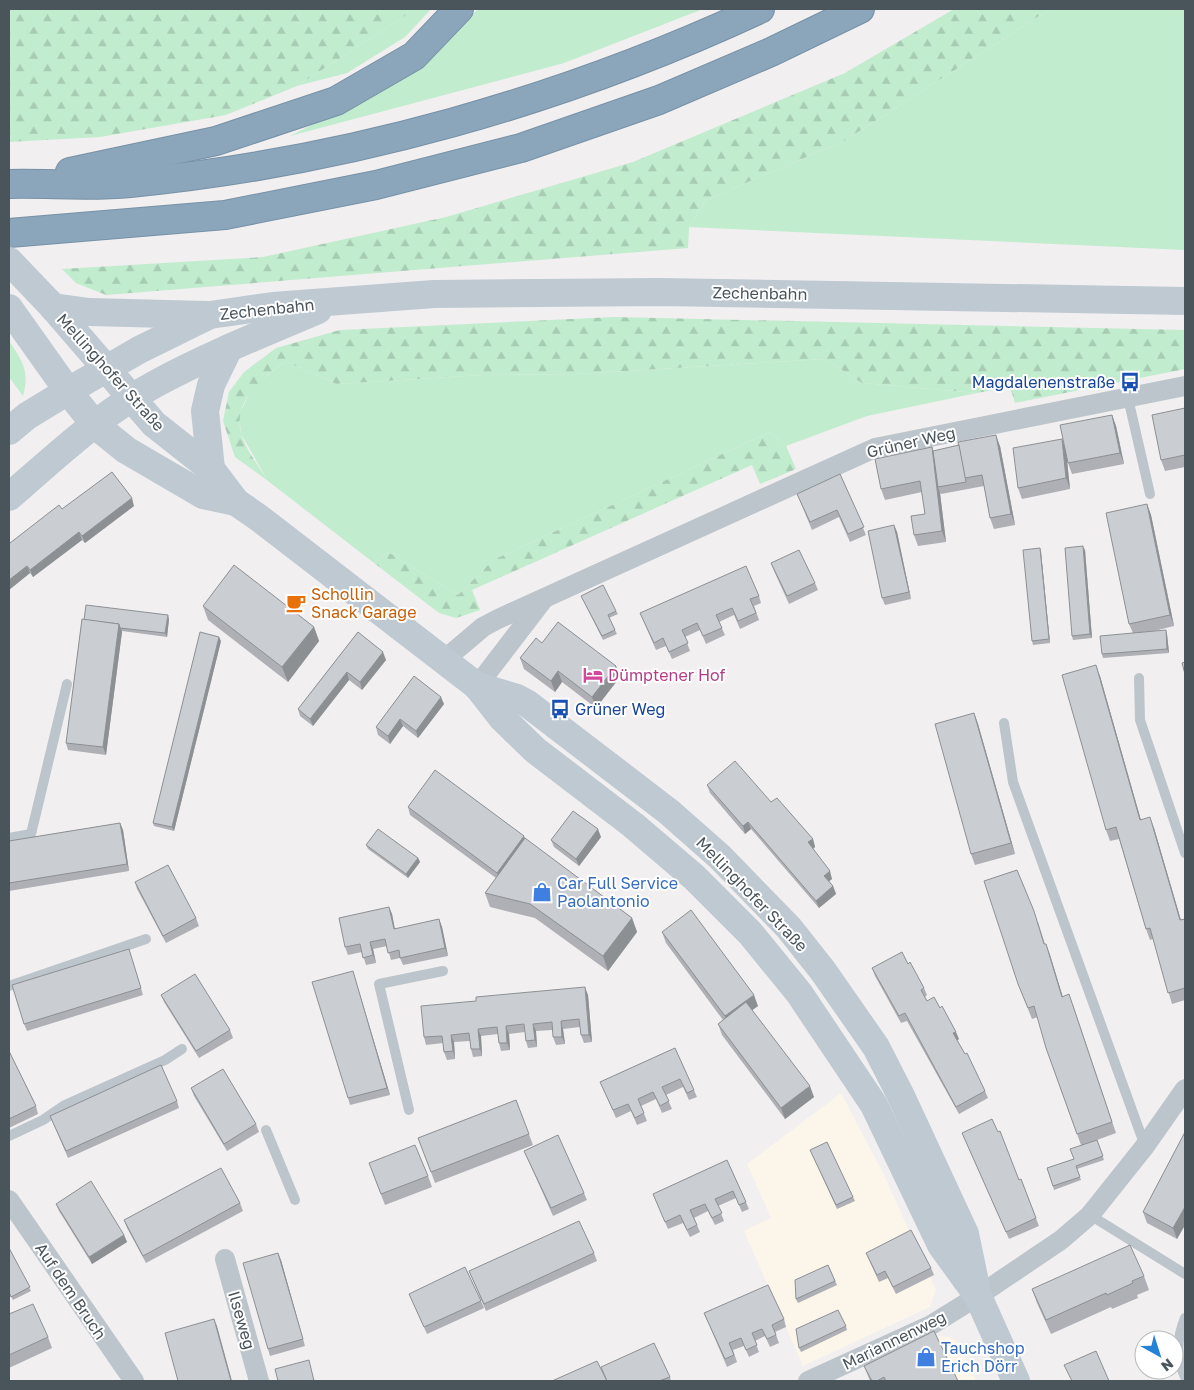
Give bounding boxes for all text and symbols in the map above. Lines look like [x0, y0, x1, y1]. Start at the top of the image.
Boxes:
street label: Zechenbahn [712, 282, 808, 304]
street label: Zechenbahn [219, 294, 315, 324]
street label: Mellinghofer Straße [53, 309, 169, 435]
bus stop icon: Magdalenenstraße [1119, 371, 1141, 393]
place label: Magdalenenstraße [972, 372, 1115, 392]
street label: Grüner Weg [865, 422, 957, 462]
place label: Schollin Snack Garage [311, 584, 416, 622]
cafe icon: Schollin Snack Garage [285, 592, 307, 614]
hotel icon: Dümptener Hof [582, 664, 604, 686]
place label: Dümptener Hof [608, 665, 726, 685]
bus stop icon: Grüner Weg [549, 698, 571, 720]
place label: Grüner Weg [575, 699, 665, 719]
street label: Mellinghofer Straße [692, 832, 812, 956]
place label: Car Full Service Paolantonio [557, 873, 678, 911]
shop icon: Car Full Service Paolantonio [531, 881, 553, 903]
street label: Auf dem Bruch [31, 1239, 111, 1343]
street label: Ilseweg [224, 1289, 260, 1351]
street label: Mariannenweg [839, 1306, 949, 1374]
north arrow [1134, 1330, 1184, 1380]
place label: Tauchshop Erich Dörr [941, 1338, 1025, 1376]
shop icon: Tauchshop Erich Dörr [915, 1346, 937, 1368]
text: N [1158, 1356, 1177, 1375]

